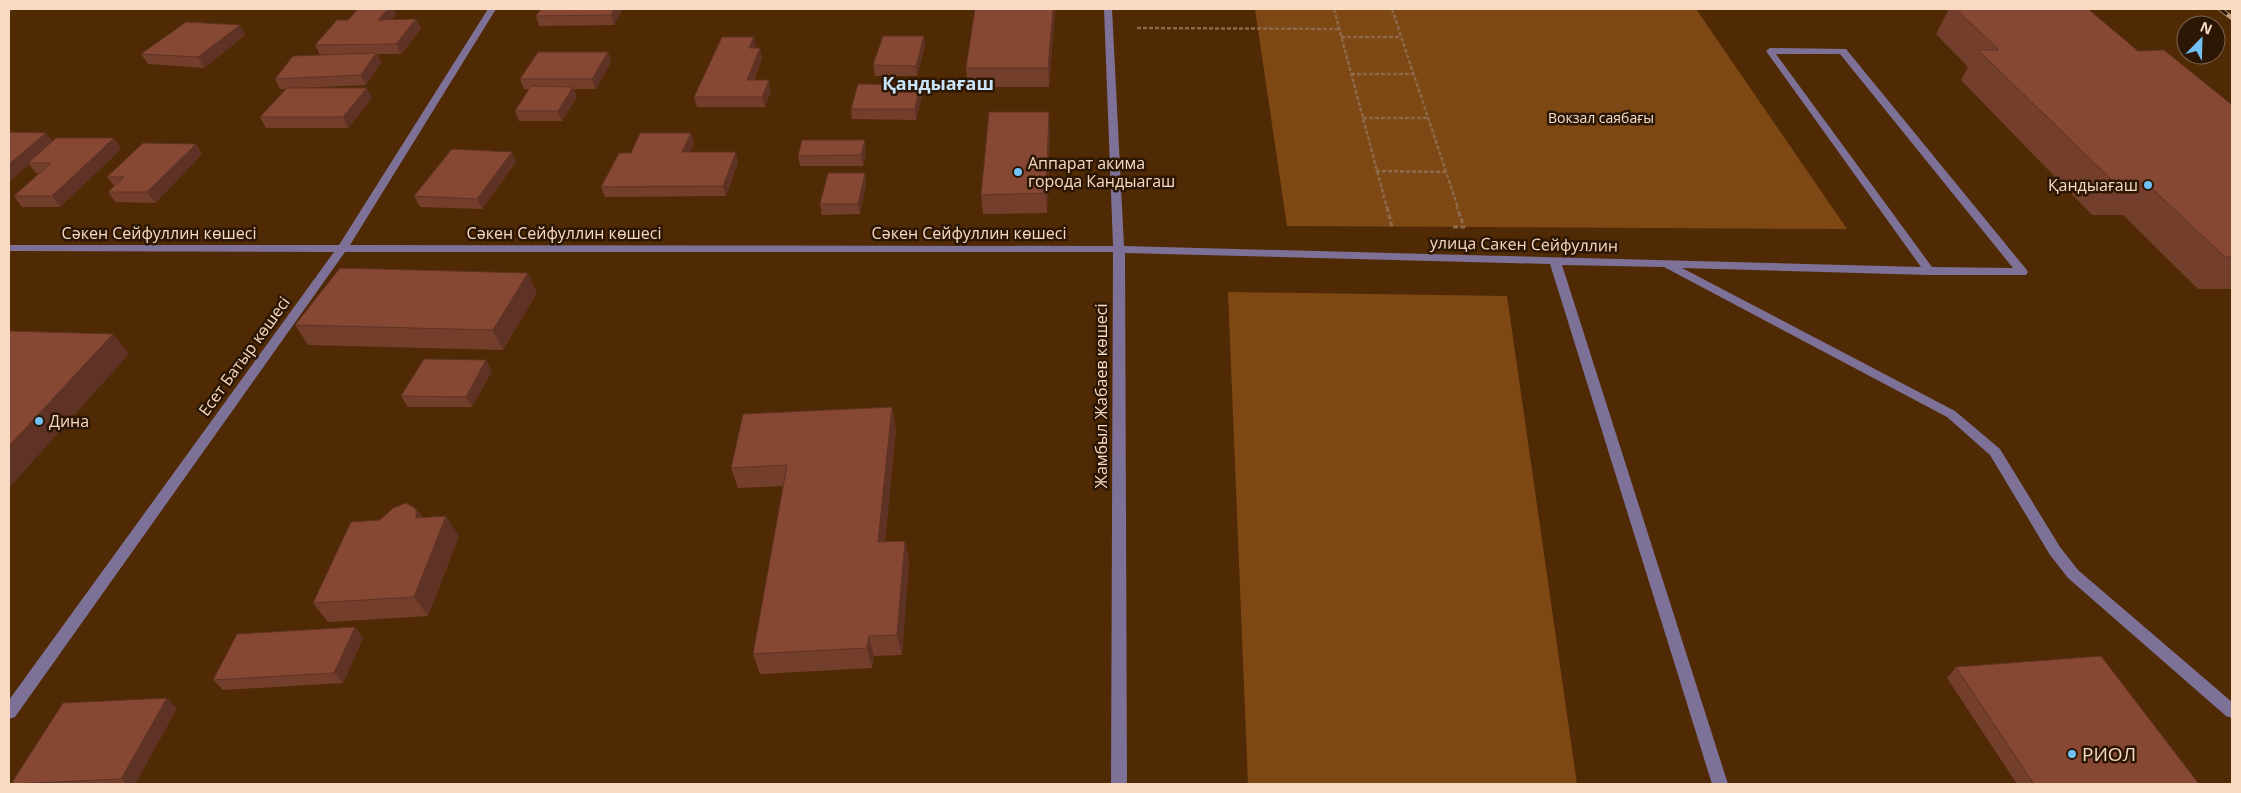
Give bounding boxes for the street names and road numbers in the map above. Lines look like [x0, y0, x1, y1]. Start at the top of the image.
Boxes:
street label: Сәкен Сейфуллин көшесі [62, 222, 256, 244]
street label: Сәкен Сейфуллин көшесі [467, 222, 661, 244]
street label: Сәкен Сейфуллин көшесі [872, 222, 1066, 244]
street label: улица Сакен Сейфуллин [1430, 231, 1618, 257]
street label: Есет Батыр көшесі [193, 292, 295, 420]
street label: Жамбыл Жабаев көшесі [1090, 303, 1112, 489]

